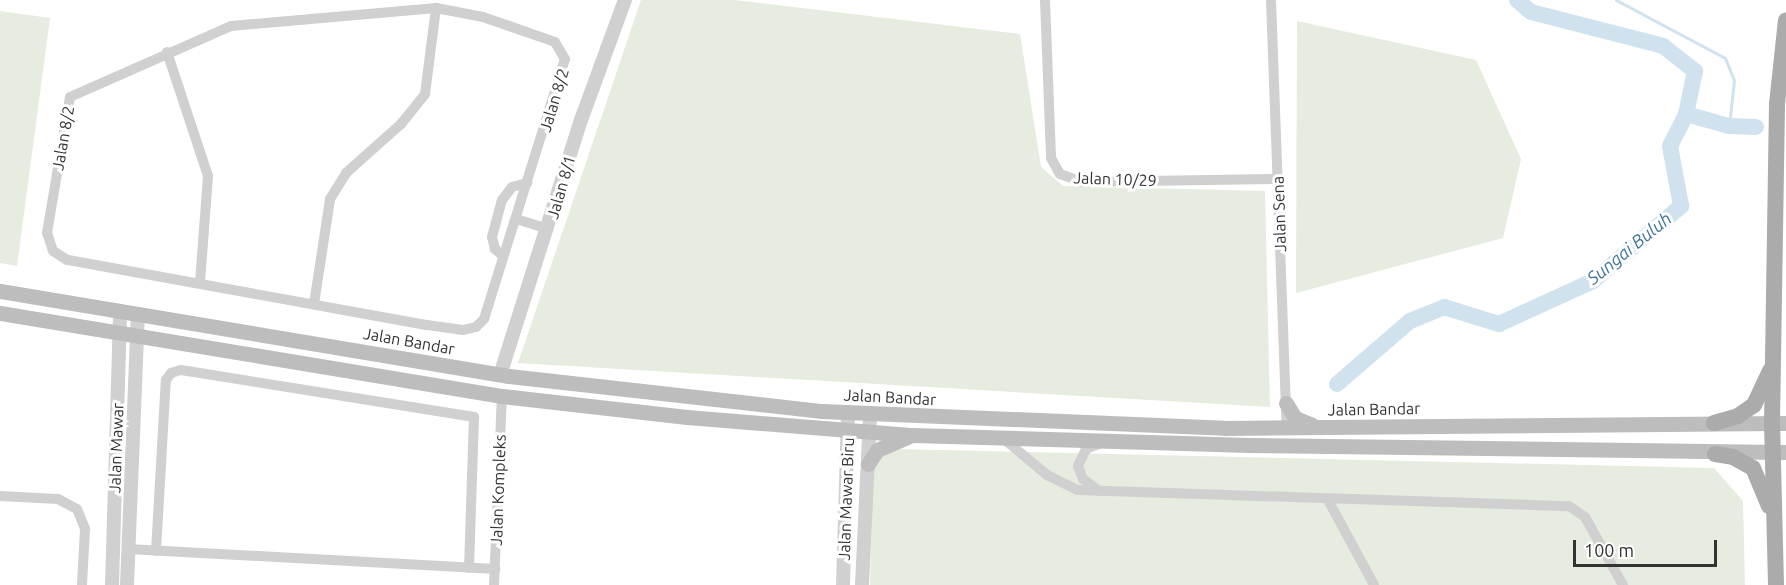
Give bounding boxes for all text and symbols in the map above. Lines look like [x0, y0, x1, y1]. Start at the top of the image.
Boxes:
street label: Jalan 8/2 [535, 66, 573, 134]
street label: Jalan 8/2 [48, 104, 78, 172]
street label: Jalan 8/1 [543, 153, 579, 221]
street label: Jalan 10/29 [1073, 168, 1157, 190]
street label: Jalan Sena [1268, 176, 1290, 252]
water label: Sungai Buluh [1582, 207, 1676, 289]
street label: Jalan Bandar [362, 324, 456, 358]
street label: Jalan Bandar [843, 385, 937, 409]
street label: Jalan Bandar [1328, 399, 1420, 419]
street label: Jalan Mawar [105, 403, 127, 493]
street label: Jalan Kompleks [486, 434, 510, 546]
street label: Jalan Mawar Biru [834, 437, 858, 561]
scale bar [1576, 528, 1720, 566]
text: 100 m [1584, 540, 1634, 560]

